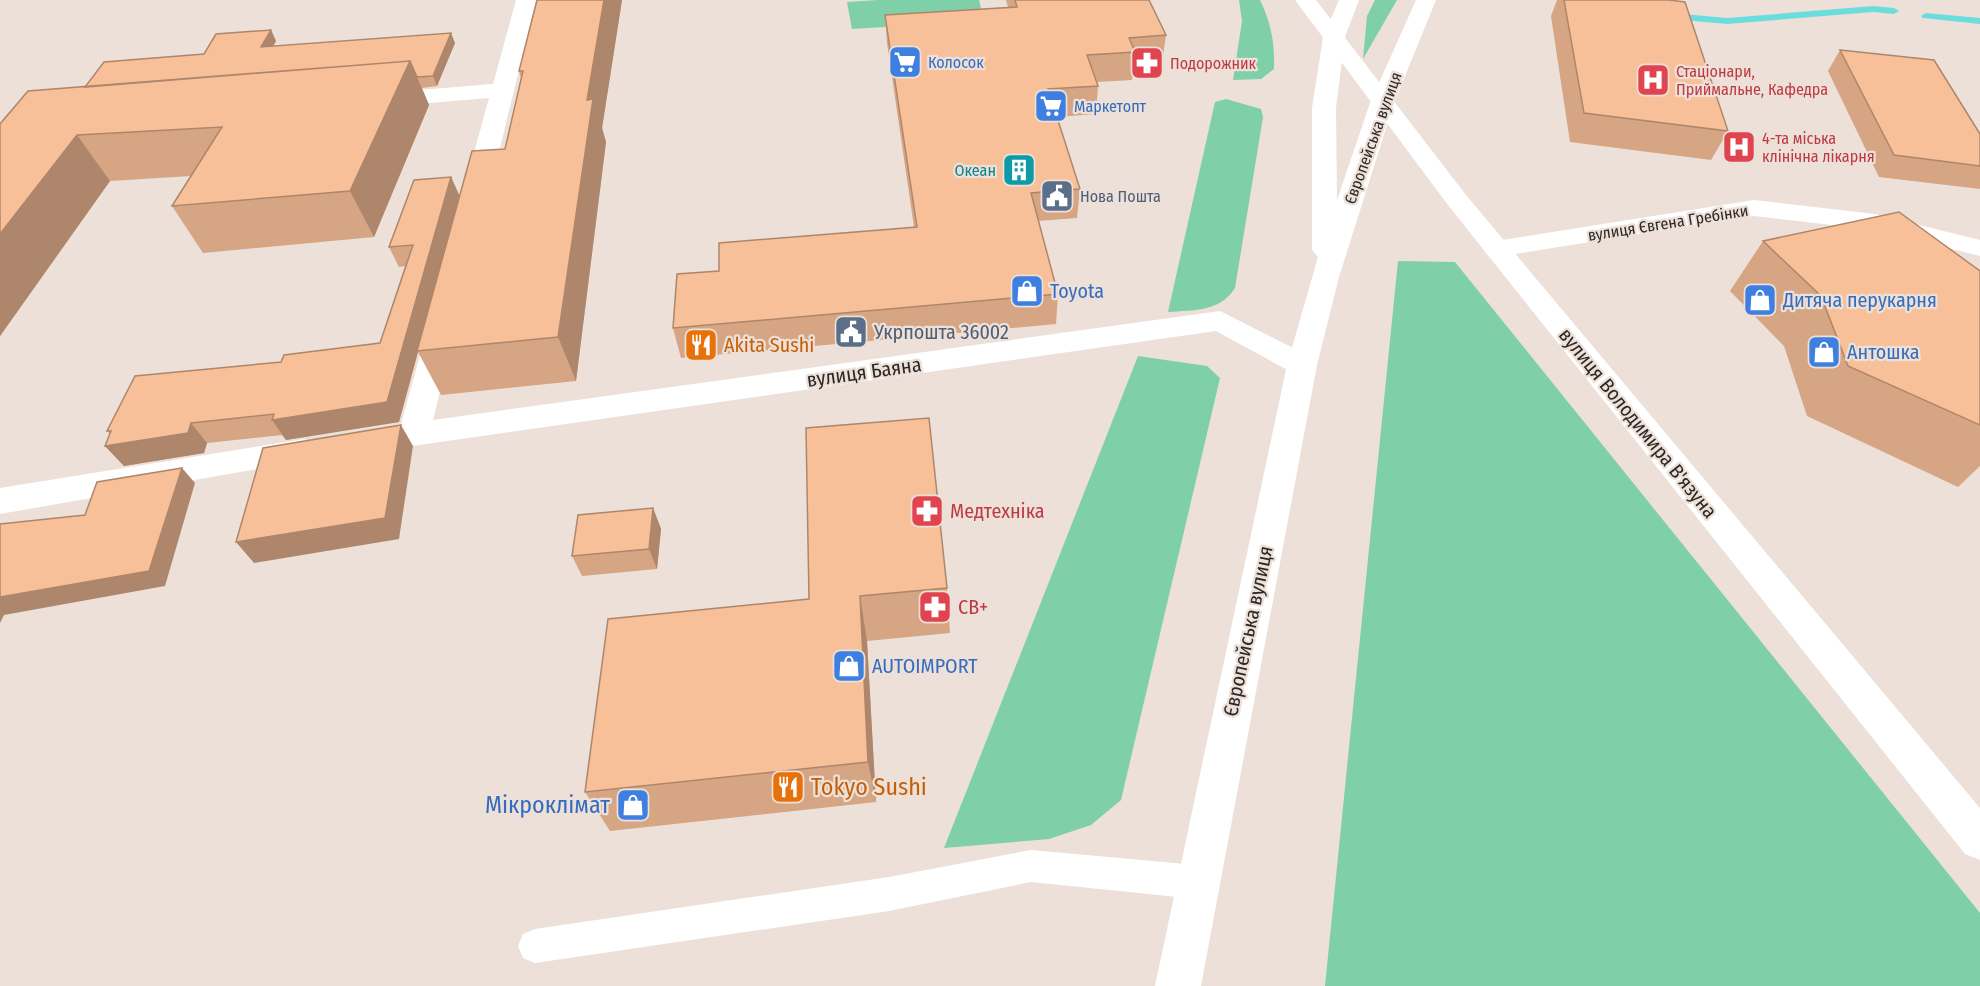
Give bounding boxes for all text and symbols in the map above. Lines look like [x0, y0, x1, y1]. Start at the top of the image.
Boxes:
supermarket icon: Колосок [887, 44, 923, 80]
pharmacy icon: Подорожник [1129, 45, 1165, 81]
place label: Колосок [928, 53, 984, 72]
place label: Подорожник [1170, 54, 1256, 73]
hospital icon: Стаціонари, Приймальне, Кафедра [1635, 62, 1671, 98]
place label: Стаціонари, Приймальне, Кафедра [1676, 62, 1828, 99]
street label: Європейська вулиця [1340, 69, 1406, 207]
supermarket icon: Маркетопт [1033, 88, 1069, 124]
place label: Маркетопт [1074, 97, 1147, 116]
hospital icon: 4-та міська клінічна лікарня [1721, 129, 1757, 165]
place label: 4-та міська клінічна лікарня [1762, 129, 1875, 166]
building icon: Океан [1001, 152, 1037, 188]
place label: Океан [954, 161, 996, 180]
public building icon: Нова Пошта [1039, 178, 1075, 214]
place label: Нова Пошта [1080, 187, 1161, 206]
street label: вулиця Євгена Гребінки [1586, 201, 1750, 245]
shop icon: Toyota [1009, 273, 1045, 309]
place label: Toyota [1050, 279, 1104, 303]
shop icon: Дитяча перукарня [1742, 282, 1778, 318]
place label: Дитяча перукарня [1782, 288, 1937, 312]
public building icon: Укрпошта 36002 [833, 314, 869, 350]
place label: Укрпошта 36002 [873, 320, 1009, 344]
street label: вулиця Володимира В'язуна [1554, 323, 1722, 523]
restaurant icon: Akita Sushi [683, 327, 719, 363]
place label: Akita Sushi [724, 333, 814, 357]
shop icon: Антошка [1806, 334, 1842, 370]
place label: Антошка [1847, 340, 1920, 364]
street label: вулиця Баяна [805, 352, 923, 392]
pharmacy icon: Медтехніка [909, 493, 945, 529]
place label: Медтехніка [950, 499, 1045, 523]
street label: Європейська вулиця [1218, 544, 1278, 718]
pharmacy icon: СВ+ [917, 589, 953, 625]
place label: СВ+ [958, 595, 988, 619]
shop icon: AUTOIMPORT [831, 648, 867, 684]
place label: AUTOIMPORT [872, 654, 978, 678]
restaurant icon: Tokyo Sushi [770, 769, 806, 805]
place label: Tokyo Sushi [811, 773, 927, 801]
shop icon: Мікроклімат [615, 787, 651, 823]
place label: Мікроклімат [485, 791, 610, 819]

